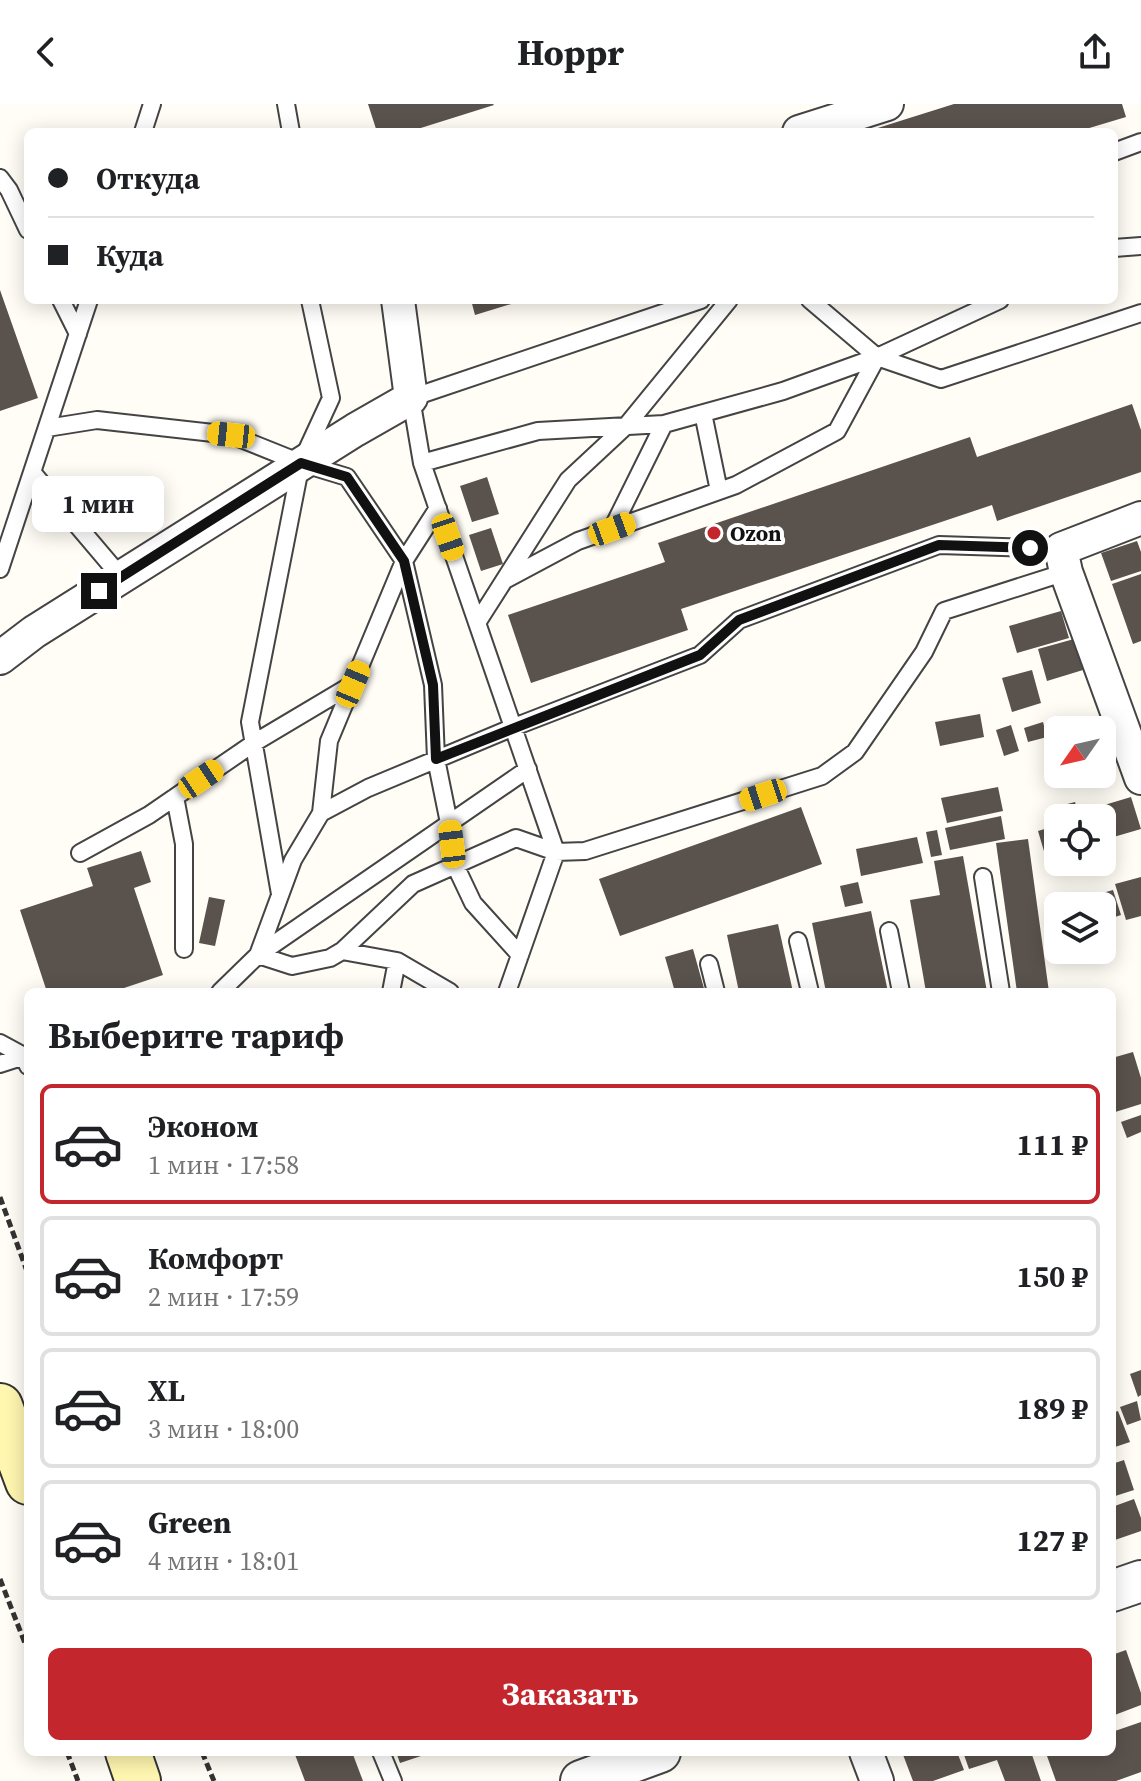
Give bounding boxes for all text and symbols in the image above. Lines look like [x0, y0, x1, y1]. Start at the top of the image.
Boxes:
text: Hoppr [517, 28, 624, 77]
icon: back [24, 30, 68, 74]
icon: share [1073, 30, 1117, 74]
text: Откуда [96, 158, 200, 199]
text: Куда [96, 235, 164, 276]
car [206, 421, 256, 449]
callout: 1 мин [33, 475, 165, 531]
text: 1 мин [62, 486, 134, 522]
car [429, 510, 467, 564]
car [585, 510, 639, 548]
place label: Ozon [730, 518, 782, 548]
marker: Ozon [705, 524, 723, 542]
route start [1012, 530, 1048, 566]
route end [81, 573, 117, 609]
car [333, 657, 373, 711]
north arrow [1044, 716, 1116, 788]
map controls [1044, 716, 1116, 964]
car [174, 756, 228, 802]
car [736, 776, 790, 814]
button: locate [1044, 804, 1116, 876]
car [437, 819, 467, 869]
button: layers [1044, 892, 1116, 964]
text: Выберите тариф [48, 1011, 344, 1060]
text: Эконом [148, 1106, 259, 1147]
icon: car [52, 1108, 124, 1180]
text: 111 ₽ [1017, 1124, 1088, 1165]
text: 1 мин · 17:58 [148, 1147, 299, 1183]
text: Комфорт [148, 1238, 283, 1279]
icon: car [52, 1240, 124, 1312]
text: 150 ₽ [1017, 1256, 1088, 1297]
text: 2 мин · 17:59 [148, 1279, 299, 1315]
text: XL [148, 1370, 185, 1411]
icon: car [52, 1372, 124, 1444]
text: 189 ₽ [1017, 1388, 1088, 1429]
text: 3 мин · 18:00 [148, 1411, 299, 1447]
text: Green [148, 1502, 231, 1543]
icon: car [52, 1504, 124, 1576]
text: 127 ₽ [1017, 1520, 1088, 1561]
text: 4 мин · 18:01 [148, 1543, 299, 1579]
button: Заказать [48, 1648, 1092, 1740]

